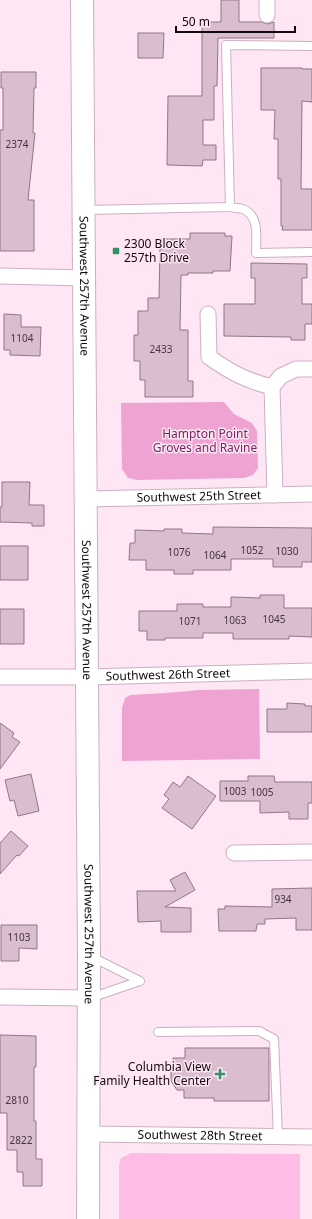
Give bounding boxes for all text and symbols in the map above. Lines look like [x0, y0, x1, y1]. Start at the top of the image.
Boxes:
scale bar [176, 8, 295, 34]
text: 50 m [182, 13, 210, 30]
house number: 2374 [6, 137, 29, 151]
street label: Southwest 257th Avenue [76, 216, 94, 356]
place label: 2300 Block 257th Drive [124, 235, 189, 266]
marker: 2300 Block 257th Drive [111, 246, 121, 256]
house number: 1104 [11, 331, 34, 345]
house number: 2433 [150, 342, 173, 356]
park label: Hampton Point Groves and Ravine [153, 425, 257, 456]
street label: Southwest 25th Street [136, 486, 262, 506]
street label: Southwest 257th Avenue [78, 540, 96, 680]
house number: 1052 [241, 543, 264, 557]
house number: 1030 [276, 544, 299, 558]
house number: 1076 [168, 545, 191, 559]
house number: 1064 [204, 548, 227, 562]
house number: 1045 [263, 612, 286, 626]
house number: 1063 [224, 613, 247, 627]
house number: 1071 [179, 614, 201, 628]
street label: Southwest 26th Street [105, 664, 231, 684]
house number: 1003 [224, 784, 247, 798]
house number: 1005 [251, 785, 274, 799]
street label: Southwest 257th Avenue [80, 864, 98, 1004]
house number: 934 [274, 892, 292, 906]
house number: 1103 [8, 930, 31, 944]
place label: Columbia View Family Health Center [93, 1058, 212, 1089]
marker: Columbia View Family Health Center [214, 1068, 226, 1080]
house number: 2810 [6, 1093, 29, 1107]
street label: Southwest 28th Street [138, 1126, 263, 1144]
house number: 2822 [10, 1133, 33, 1147]

